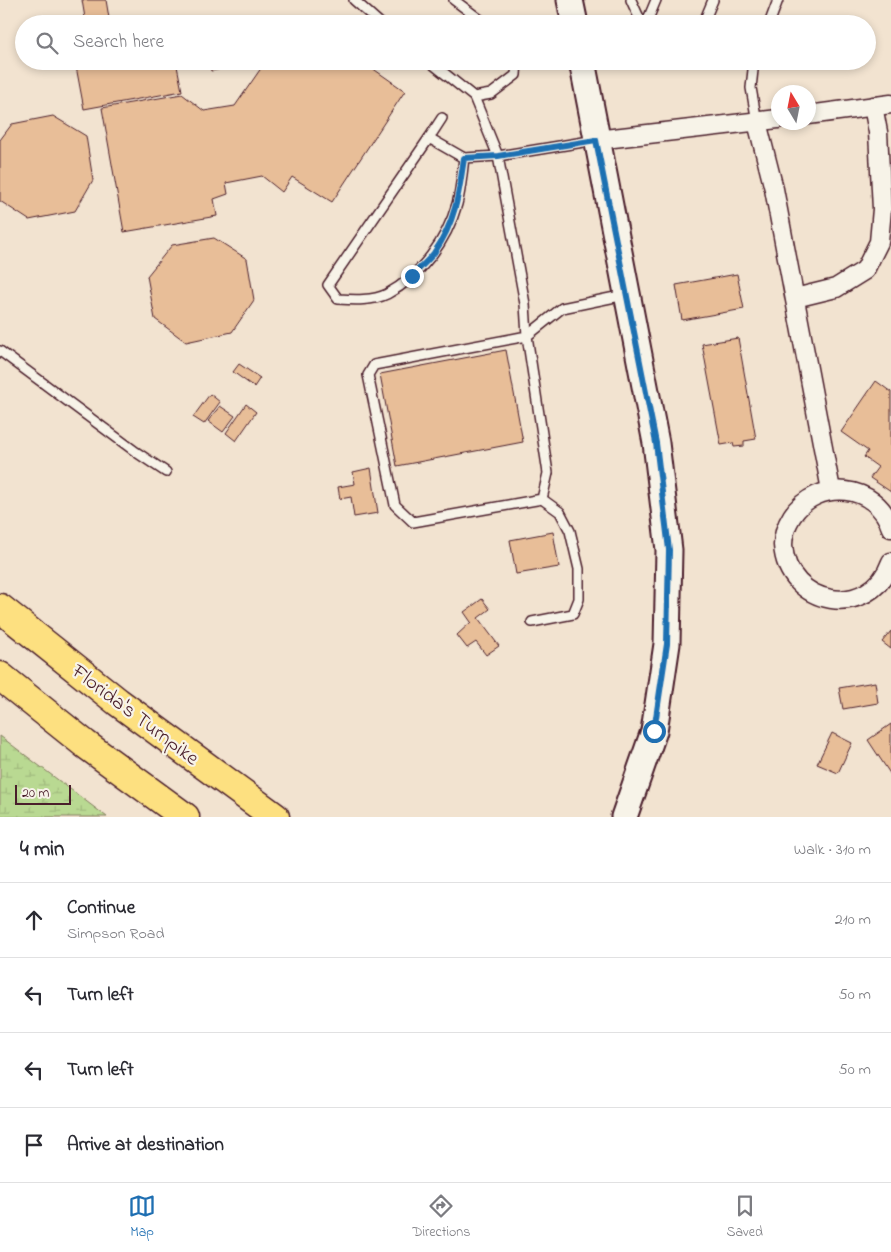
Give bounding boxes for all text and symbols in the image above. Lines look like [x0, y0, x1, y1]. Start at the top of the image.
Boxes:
search box [15, 15, 876, 70]
icon: search [33, 29, 61, 57]
text: Search here [73, 29, 164, 56]
north arrow [771, 85, 816, 130]
route end [401, 265, 424, 288]
street label: Florida's Turnpike [64, 657, 205, 774]
route start [643, 720, 666, 743]
scale bar [15, 782, 71, 805]
text: 20 m [22, 783, 49, 804]
text: 4 min [20, 835, 64, 865]
text: Walk · 310 m [794, 838, 871, 862]
text: Continue [67, 895, 135, 922]
icon: ahead [20, 906, 48, 934]
text: 210 m [835, 908, 871, 932]
text: Simpson Road [67, 922, 164, 946]
icon: left [20, 981, 48, 1009]
text: Turn left [67, 982, 134, 1009]
text: 50 m [839, 983, 871, 1007]
icon: left [20, 1056, 48, 1084]
text: Turn left [67, 1057, 134, 1084]
text: 50 m [839, 1058, 871, 1082]
icon: arrive [20, 1131, 48, 1159]
text: Arrive at destination [67, 1132, 224, 1159]
tab: Map [128, 1192, 156, 1243]
tab: Directions [412, 1192, 470, 1243]
tab: Saved [726, 1192, 763, 1243]

